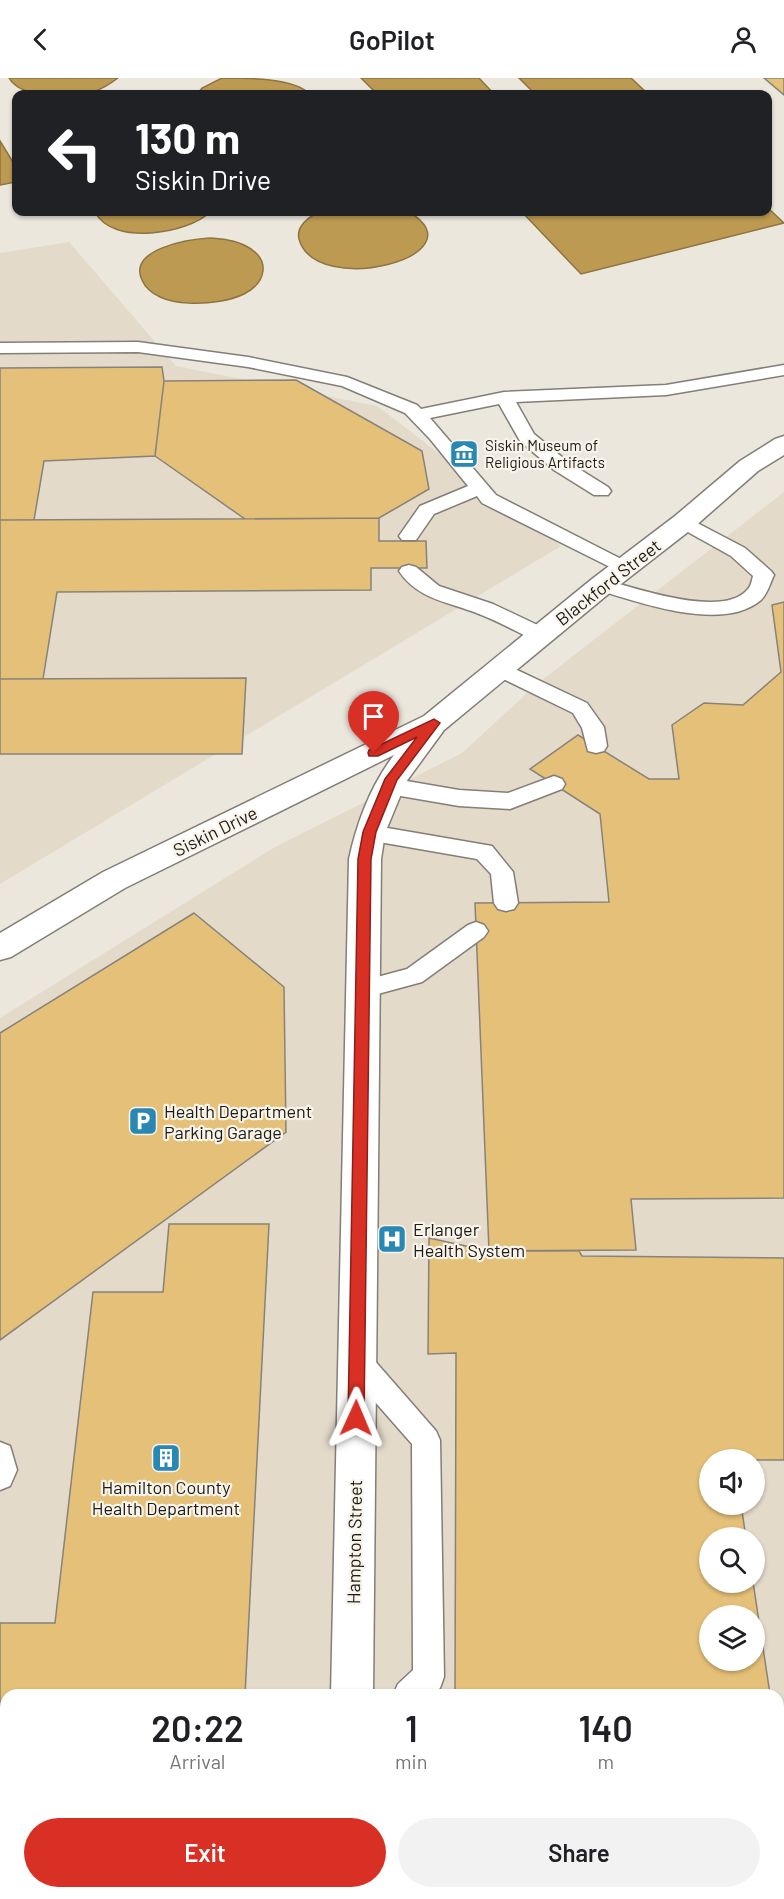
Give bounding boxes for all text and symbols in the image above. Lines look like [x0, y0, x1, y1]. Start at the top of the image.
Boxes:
icon: back [24, 23, 57, 56]
text: GoPilot [349, 23, 435, 55]
icon: person [727, 23, 760, 56]
text: 130 m [135, 112, 240, 162]
icon: left [36, 114, 114, 192]
text: Siskin Drive [135, 163, 271, 195]
place label: Siskin Museum of Religious Artifacts [485, 436, 605, 471]
museum icon: Siskin Museum of Religious Artifacts [448, 438, 480, 470]
street label: Blackford Street [551, 534, 665, 630]
pin [348, 691, 399, 753]
icon: arrive [357, 700, 390, 733]
street label: Siskin Drive [169, 801, 261, 861]
place label: Health Department Parking Garage [164, 1100, 312, 1143]
parking icon: Health Department Parking Garage [127, 1105, 159, 1137]
place label: Erlanger Health System [413, 1218, 525, 1261]
hospital icon: Erlanger Health System [376, 1223, 408, 1255]
position arrow [324, 1386, 388, 1450]
building icon: Hamilton County Health Department [150, 1442, 182, 1474]
map controls [699, 1449, 765, 1671]
button: sound [699, 1449, 765, 1515]
place label: Hamilton County Health Department [92, 1476, 240, 1519]
street label: Hampton Street [342, 1480, 366, 1604]
button: search [699, 1527, 765, 1593]
button: layers [699, 1605, 765, 1671]
text: 20:22 [151, 1706, 244, 1749]
text: 1 [405, 1706, 418, 1749]
text: 140 [579, 1706, 633, 1749]
text: Arrival [170, 1749, 225, 1773]
text: min [395, 1749, 427, 1773]
text: m [597, 1749, 614, 1773]
button: Exit [24, 1818, 386, 1887]
button: Share [398, 1818, 760, 1887]

